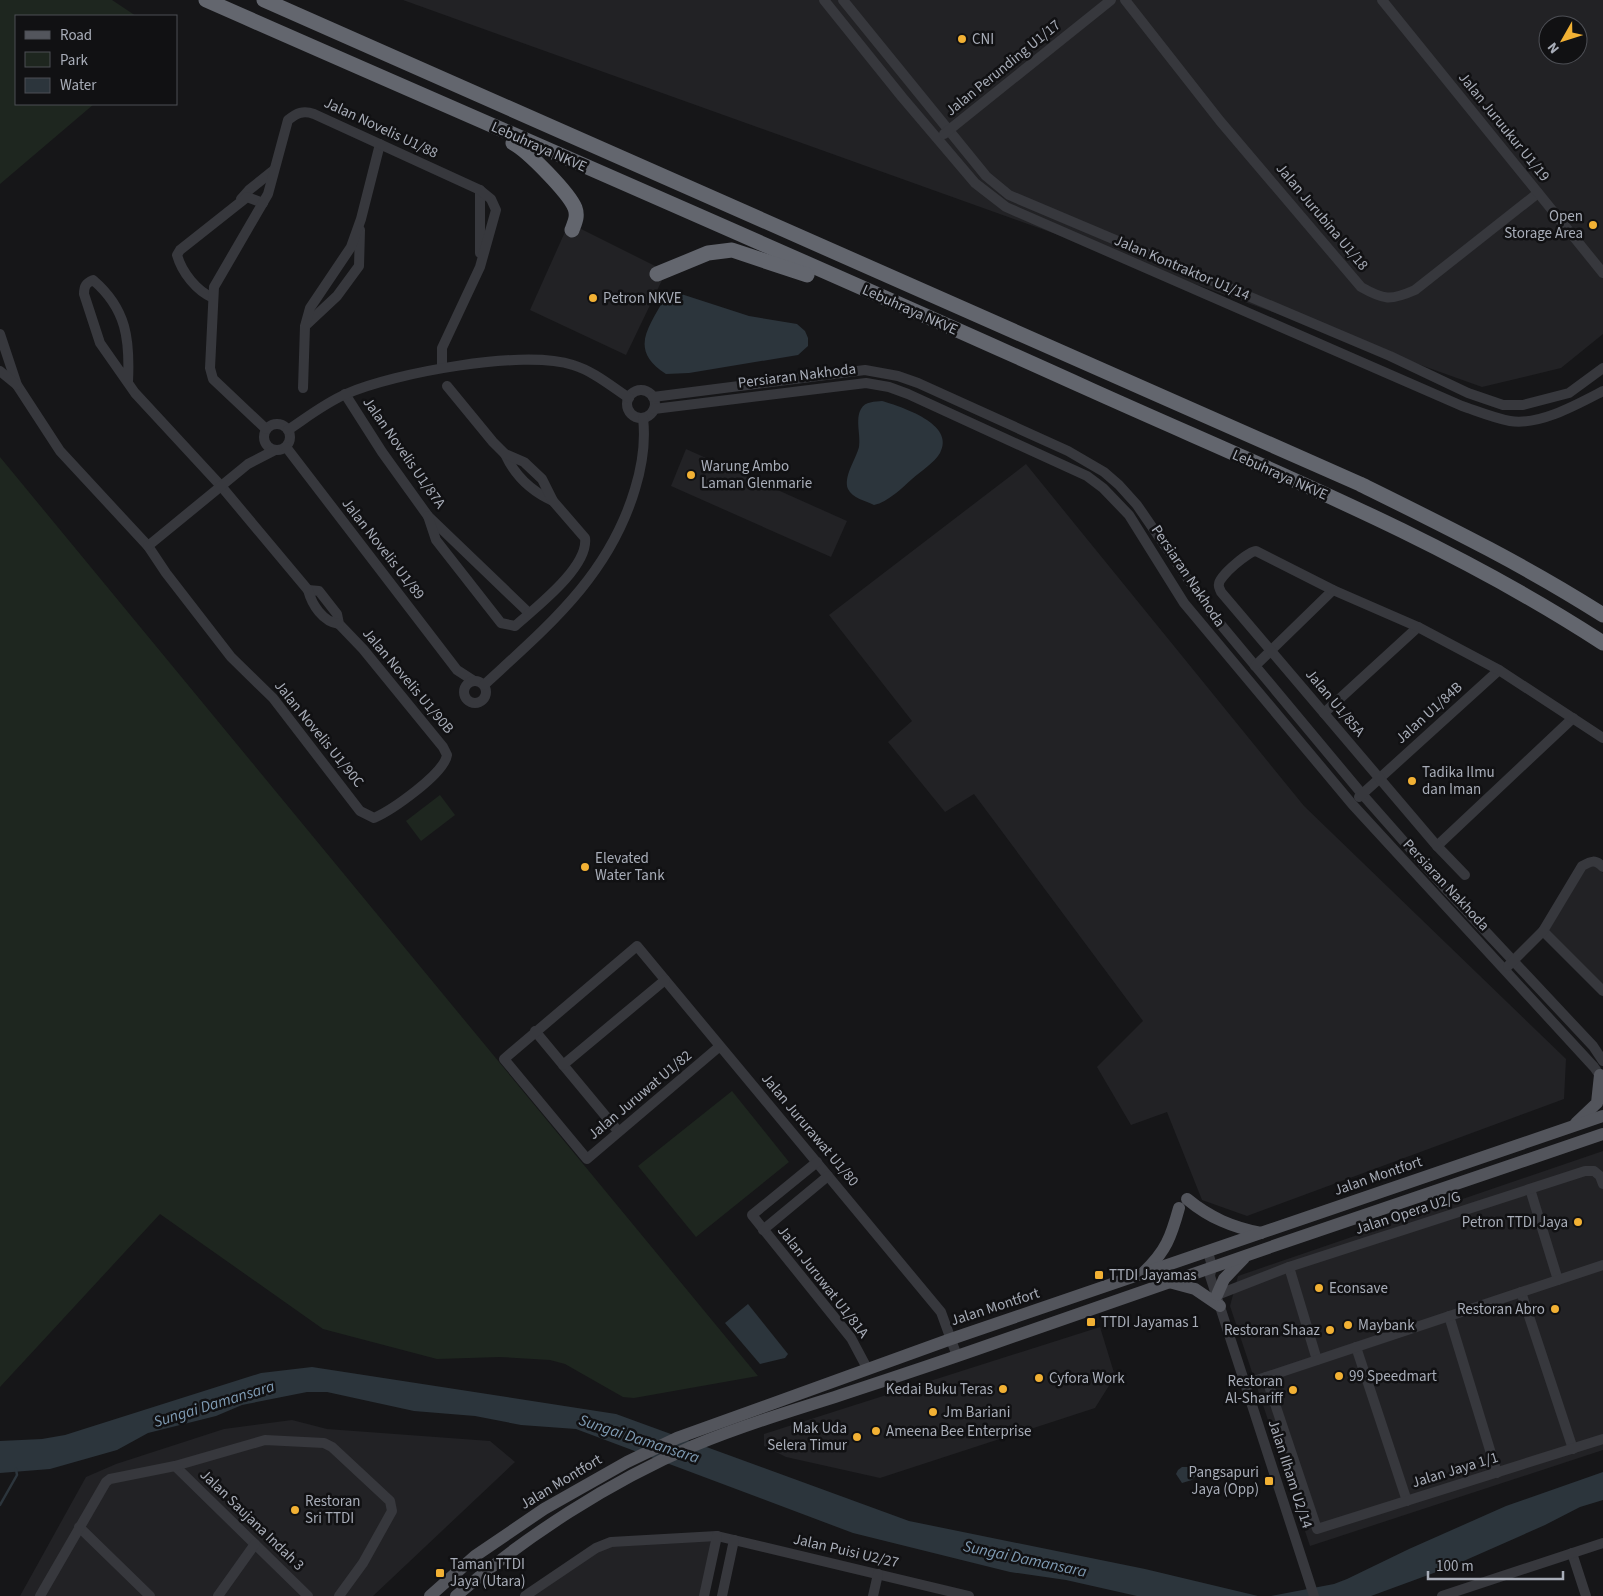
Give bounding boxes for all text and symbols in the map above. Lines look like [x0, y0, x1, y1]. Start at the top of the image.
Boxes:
legend [15, 15, 178, 105]
street label: Jalan Perunding U1/17 [941, 15, 1065, 121]
north arrow [1538, 15, 1588, 65]
text: Road [60, 25, 92, 46]
place label: CNI [972, 29, 994, 50]
marker: CNI [956, 33, 968, 45]
text: N [1543, 38, 1564, 57]
text: Park [60, 50, 89, 71]
street label: Jalan Juruukur U1/19 [1453, 68, 1555, 186]
text: Water [60, 75, 97, 96]
street label: Jalan Novelis U1/88 [321, 92, 441, 164]
street label: Lebuhraya NKVE [488, 117, 590, 178]
street label: Jalan Jurubina U1/18 [1271, 159, 1373, 275]
place label: Open Storage Area [1504, 206, 1583, 244]
marker: Open Storage Area [1587, 219, 1599, 231]
street label: Jalan Kontraktor U1/14 [1111, 230, 1253, 306]
street label: Lebuhraya NKVE [859, 280, 961, 341]
place label: Petron NKVE [603, 288, 682, 309]
marker: Petron NKVE [587, 292, 599, 304]
street label: Persiaran Nakhoda [737, 358, 857, 394]
street label: Jalan Novelis U1/87A [358, 393, 451, 514]
street label: Lebuhraya NKVE [1229, 445, 1331, 506]
place label: Warung Ambo Laman Glenmarie [701, 456, 812, 494]
marker: Warung Ambo Laman Glenmarie [685, 469, 697, 481]
street label: Jalan Novelis U1/89 [337, 494, 429, 604]
street label: Persiaran Nakhoda [1146, 521, 1230, 631]
street label: Jalan Novelis U1/90B [357, 624, 459, 739]
street label: Jalan U1/85A [1300, 665, 1370, 742]
street label: Jalan Novelis U1/90C [269, 676, 369, 792]
street label: Jalan U1/84B [1391, 677, 1467, 749]
place label: Tadika Ilmu dan Iman [1422, 762, 1495, 800]
marker: Tadika Ilmu dan Iman [1406, 775, 1418, 787]
street label: Persiaran Nakhoda [1398, 834, 1494, 936]
place label: Elevated Water Tank [595, 848, 665, 886]
marker: Elevated Water Tank [579, 861, 591, 873]
street label: Jalan Juruwat U1/82 [584, 1045, 696, 1145]
street label: Jalan Jururawat U1/80 [756, 1069, 864, 1191]
street label: Jalan Montfort [1331, 1151, 1425, 1201]
street label: Jalan Opera U2/G [1352, 1186, 1464, 1240]
place label: Petron TTDI Jaya [1462, 1212, 1568, 1233]
marker: Petron TTDI Jaya [1572, 1216, 1584, 1228]
street label: Jalan Juruwat U1/81A [772, 1221, 874, 1343]
place label: TTDI Jayamas [1109, 1265, 1197, 1286]
marker: TTDI Jayamas [1093, 1269, 1105, 1281]
place label: Econsave [1329, 1278, 1388, 1299]
marker: Econsave [1313, 1282, 1325, 1294]
street label: Jalan Montfort [948, 1283, 1042, 1331]
place label: Restoran Abro [1457, 1299, 1545, 1320]
marker: Restoran Abro [1549, 1303, 1561, 1315]
place label: TTDI Jayamas 1 [1101, 1312, 1199, 1333]
place label: Maybank [1358, 1315, 1415, 1336]
marker: TTDI Jayamas 1 [1085, 1316, 1097, 1328]
marker: Maybank [1342, 1319, 1354, 1331]
place label: Restoran Shaaz [1224, 1320, 1320, 1341]
marker: Restoran Shaaz [1324, 1324, 1336, 1336]
place label: 99 Speedmart [1349, 1366, 1437, 1387]
place label: Cyfora Work [1049, 1368, 1125, 1389]
marker: 99 Speedmart [1333, 1370, 1345, 1382]
place label: Restoran Al-Shariff [1225, 1371, 1284, 1409]
marker: Cyfora Work [1033, 1372, 1045, 1384]
water label: Sungai Damansara [151, 1375, 278, 1433]
place label: Kedai Buku Teras [886, 1379, 993, 1400]
marker: Kedai Buku Teras [997, 1383, 1009, 1395]
marker: Restoran Al-Shariff [1287, 1384, 1299, 1396]
place label: Jm Bariani [943, 1402, 1010, 1423]
marker: Jm Bariani [927, 1406, 939, 1418]
water label: Sungai Damansara [576, 1409, 703, 1469]
street label: Jalan Ilham U2/14 [1262, 1417, 1318, 1532]
place label: Mak Uda Selera Timur [767, 1418, 848, 1456]
place label: Ameena Bee Enterprise [886, 1421, 1032, 1442]
marker: Ameena Bee Enterprise [870, 1425, 882, 1437]
marker: Mak Uda Selera Timur [851, 1431, 863, 1443]
street label: Jalan Jaya 1/1 [1409, 1447, 1501, 1493]
street label: Jalan Montfort [516, 1449, 606, 1515]
place label: Pangsapuri Jaya (Opp) [1189, 1462, 1259, 1500]
street label: Jalan Saujana Indah 3 [195, 1465, 309, 1575]
marker: Pangsapuri Jaya (Opp) [1263, 1475, 1275, 1487]
place label: Restoran Sri TTDI [305, 1491, 360, 1529]
marker: Restoran Sri TTDI [289, 1504, 301, 1516]
street label: Jalan Puisi U2/27 [791, 1529, 901, 1573]
water label: Sungai Damansara [961, 1535, 1089, 1583]
scale bar [1428, 1548, 1563, 1580]
place label: Taman TTDI Jaya (Utara) [450, 1554, 526, 1592]
text: 100 m [1436, 1556, 1474, 1577]
marker: Taman TTDI Jaya (Utara) [434, 1567, 446, 1579]

